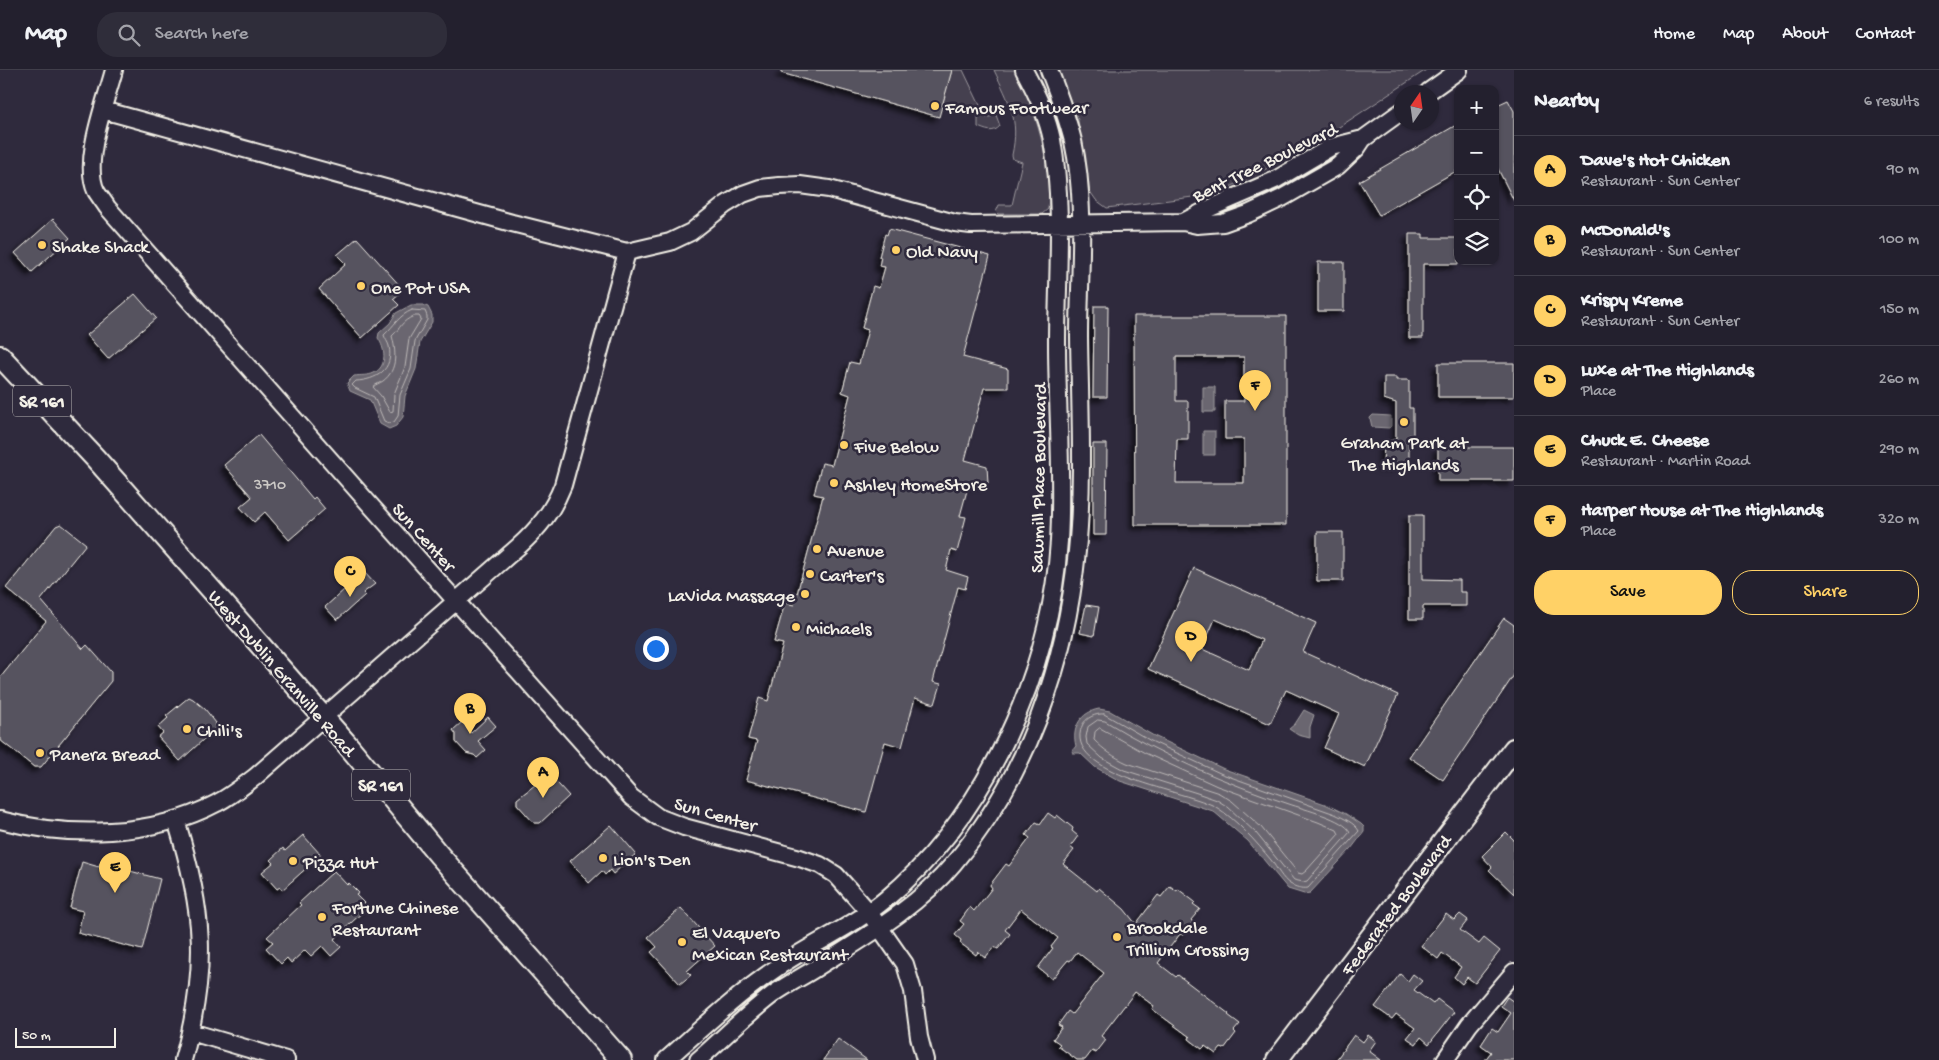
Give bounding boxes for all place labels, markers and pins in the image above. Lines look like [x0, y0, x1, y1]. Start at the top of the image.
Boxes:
place label: Famous Footwear [944, 98, 1090, 121]
marker: Famous Footwear [929, 100, 941, 112]
place label: Shake Shack [52, 237, 150, 260]
marker: Shake Shack [36, 239, 48, 251]
place label: Old Navy [906, 242, 979, 265]
marker: Old Navy [890, 244, 902, 256]
place label: One Pot USA [371, 278, 471, 301]
marker: One Pot USA [355, 280, 367, 292]
pin: F [1239, 370, 1271, 411]
marker: Graham Park at The Highlands [1398, 416, 1410, 428]
place label: Graham Park at The Highlands [1340, 433, 1470, 478]
place label: Five Below [853, 437, 939, 460]
marker: Five Below [838, 439, 850, 451]
place label: Ashley HomeStore [844, 475, 987, 498]
marker: Ashley HomeStore [828, 477, 840, 489]
place label: Avenue [827, 541, 884, 564]
marker: Avenue [811, 543, 823, 555]
pin: C [334, 556, 366, 597]
place label: Carter's [820, 566, 885, 589]
marker: Carter's [804, 568, 816, 580]
place label: LaVida Massage [668, 586, 795, 609]
marker: LaVida Massage [799, 588, 811, 600]
place label: Michaels [806, 619, 873, 642]
marker: Michaels [790, 621, 802, 633]
pin: D [1175, 621, 1207, 662]
pin: B [454, 693, 486, 734]
place label: Chili's [197, 721, 243, 744]
marker: Chili's [181, 723, 193, 735]
place label: Panera Bread [49, 745, 161, 768]
marker: Panera Bread [34, 747, 46, 759]
pin: A [527, 757, 559, 798]
place label: Lion's Den [613, 850, 691, 873]
pin: E [99, 852, 131, 893]
marker: Lion's Den [597, 852, 609, 864]
place label: Pizza Hut [302, 853, 379, 876]
marker: Pizza Hut [287, 855, 299, 867]
place label: Fortune Chinese Restaurant [331, 898, 459, 943]
marker: Fortune Chinese Restaurant [316, 911, 328, 923]
place label: Brookdale Trillium Crossing [1126, 918, 1250, 963]
place label: El Vaquero Mexican Restaurant [692, 923, 850, 968]
marker: Brookdale Trillium Crossing [1111, 931, 1123, 943]
marker: El Vaquero Mexican Restaurant [676, 936, 688, 948]

